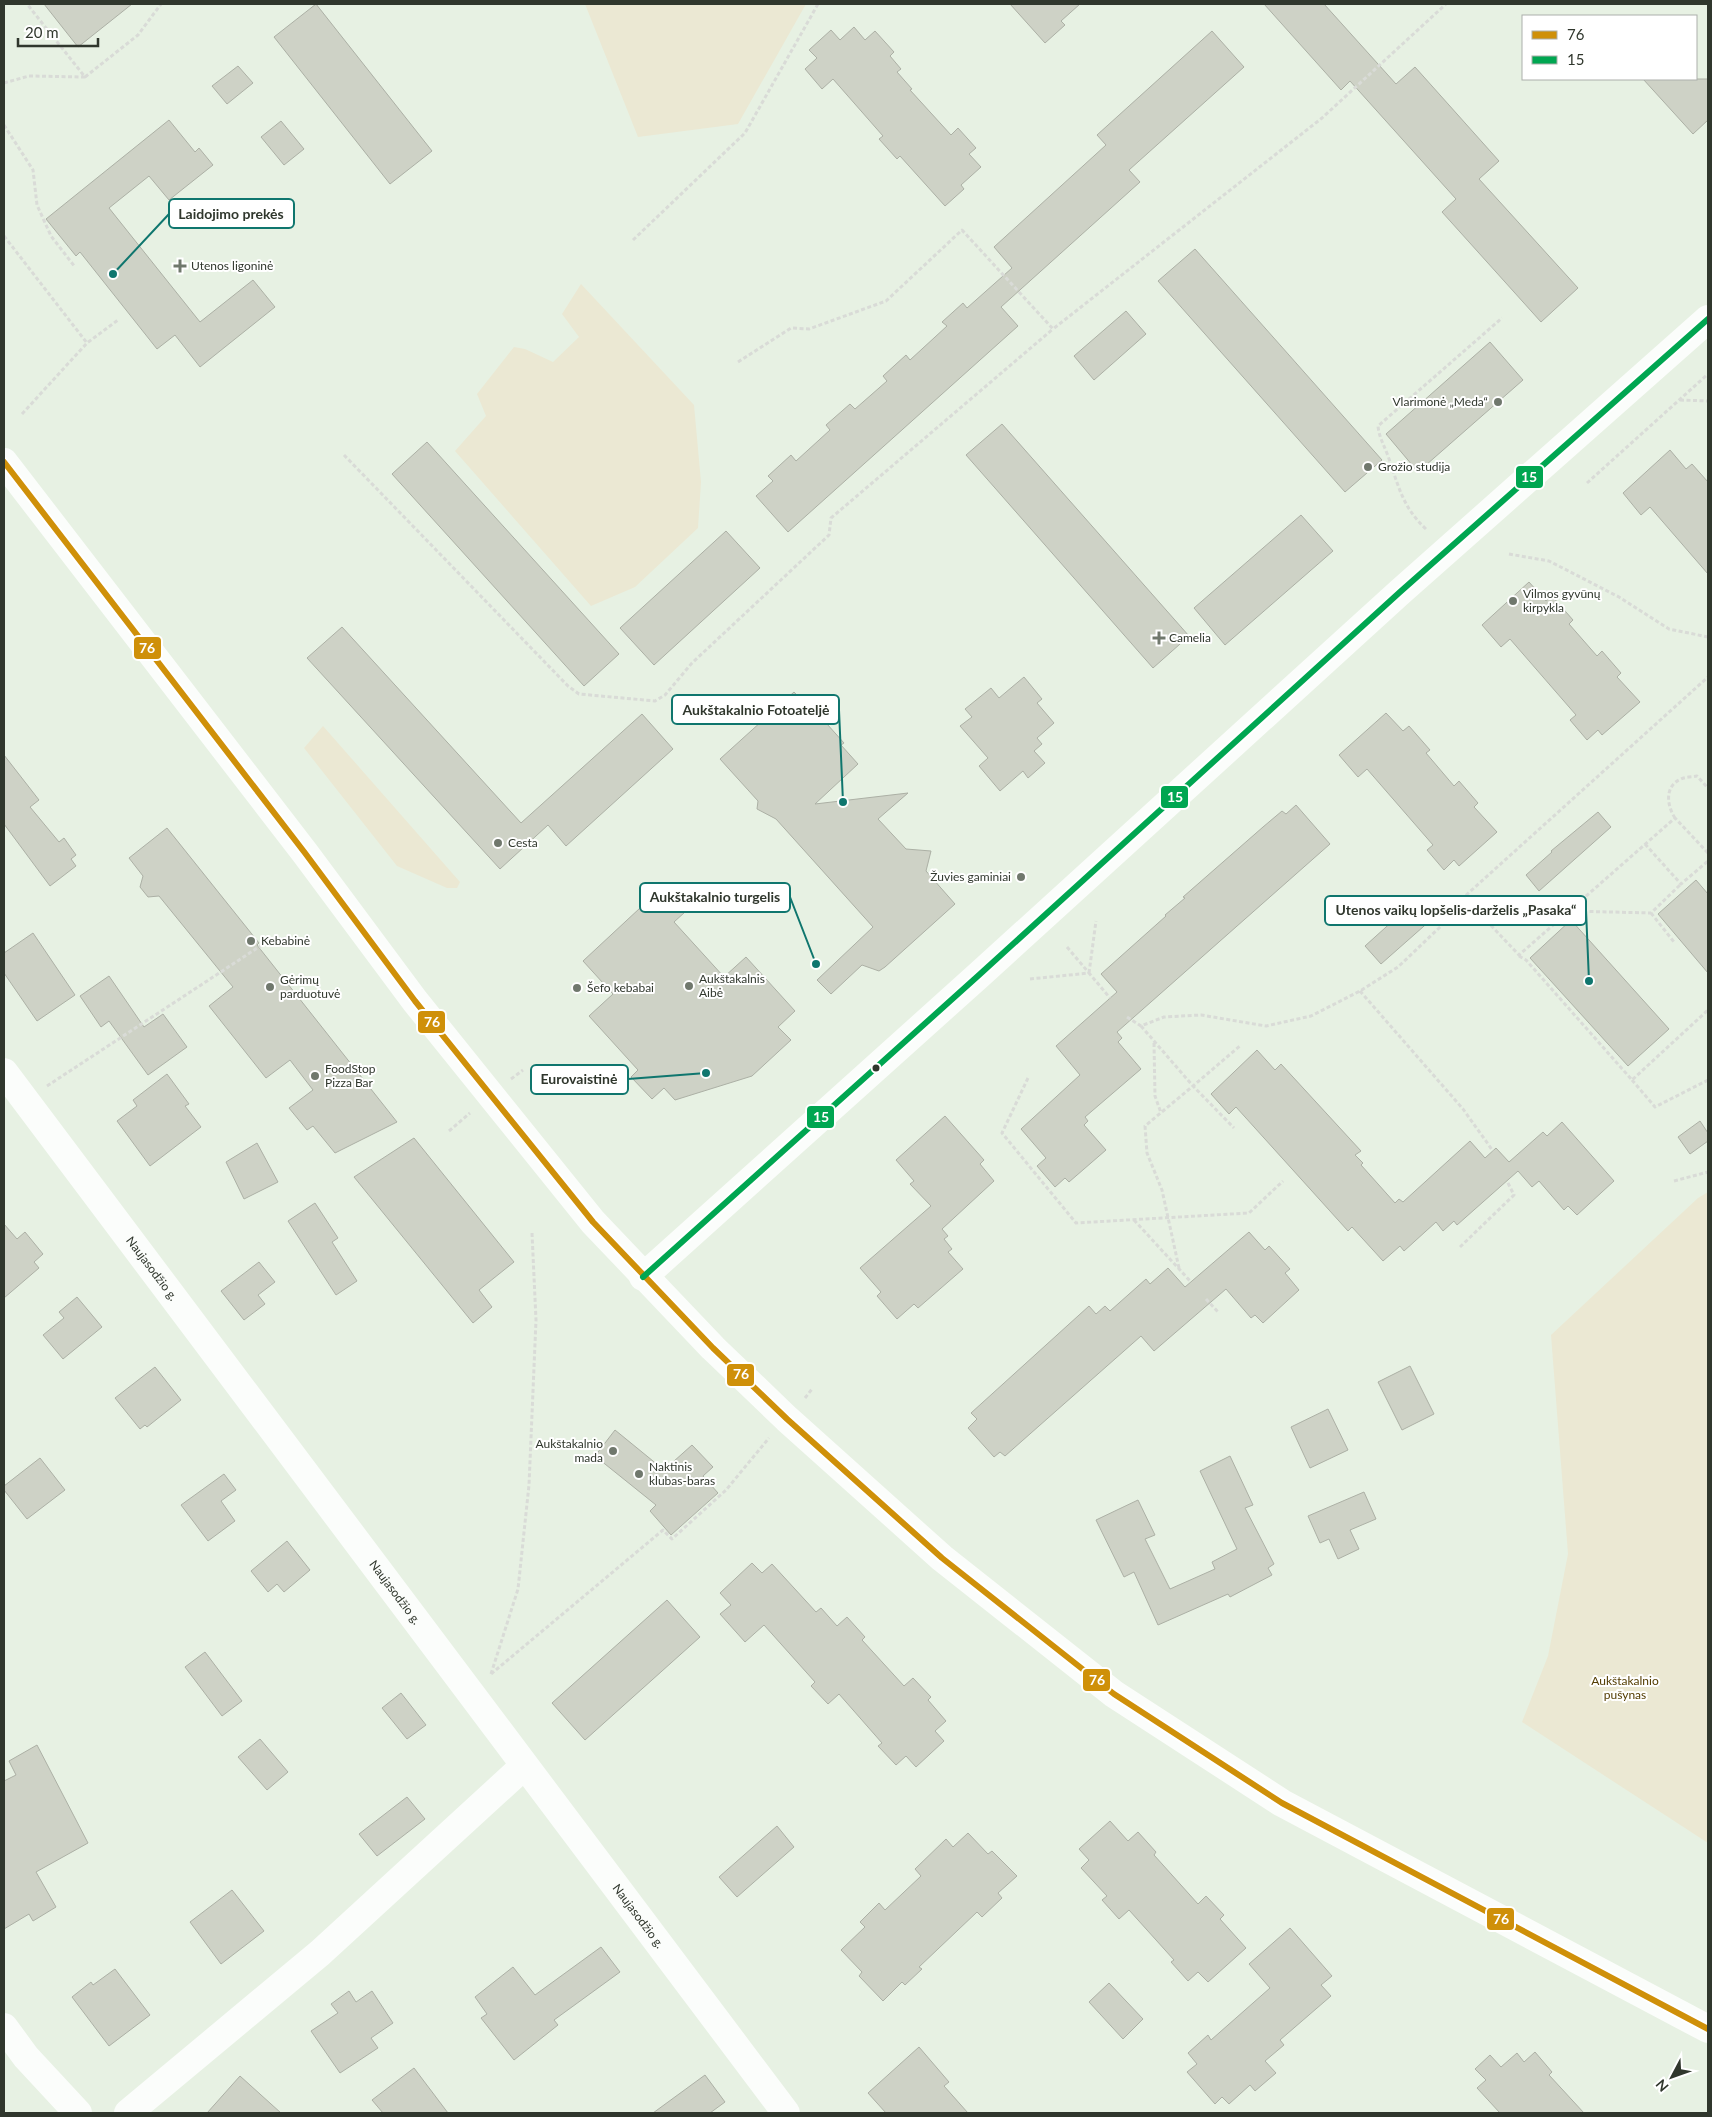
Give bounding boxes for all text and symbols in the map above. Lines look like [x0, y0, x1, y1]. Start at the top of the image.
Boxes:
scale bar [18, 15, 98, 47]
legend [1522, 15, 1697, 80]
text: 20 m [25, 23, 59, 41]
text: 76 [1567, 25, 1585, 43]
text: 15 [1567, 50, 1584, 68]
callout: Laidojimo prekės [169, 199, 294, 228]
text: Laidojimo prekės [178, 205, 284, 222]
place label: Utenos ligoninė [191, 258, 273, 273]
marker: Utenos ligoninė [173, 259, 187, 273]
place label: Vlarimonė „Meda“ [1393, 394, 1488, 409]
marker: Vlarimonė „Meda“ [1492, 396, 1504, 408]
place label: Grožio studija [1378, 459, 1450, 474]
marker: Grožio studija [1362, 461, 1374, 473]
line badge: 15 [1515, 465, 1544, 489]
text: 15 [1521, 468, 1537, 485]
place label: Vilmos gyvūnų kirpykla [1523, 586, 1601, 615]
marker: Vilmos gyvūnų kirpykla [1507, 595, 1519, 607]
place label: Camelia [1169, 630, 1211, 645]
marker: Camelia [1153, 632, 1165, 644]
line badge: 76 [133, 636, 162, 660]
text: 76 [139, 639, 155, 656]
callout: Aukštakalnio Fotoateljė [672, 695, 839, 724]
text: Aukštakalnio Fotoateljė [682, 701, 830, 718]
line badge: 15 [1160, 785, 1189, 809]
text: 15 [1167, 788, 1183, 805]
place label: Cesta [508, 835, 538, 850]
marker: Cesta [492, 837, 504, 849]
place label: Žuvies gaminiai [930, 869, 1011, 884]
marker: Žuvies gaminiai [1015, 871, 1027, 883]
callout: Aukštakalnio turgelis [640, 883, 790, 912]
text: Aukštakalnio turgelis [649, 888, 780, 905]
callout: Utenos vaikų lopšelis-darželis „Pasaka“ [1325, 896, 1586, 925]
text: Utenos vaikų lopšelis-darželis „Pasaka“ [1336, 901, 1576, 918]
place label: Kebabinė [261, 933, 310, 948]
marker: Kebabinė [245, 935, 257, 947]
place label: Aukštakalnis Aibė [699, 971, 765, 1000]
place label: Gėrimų parduotuvė [280, 972, 340, 1001]
place label: Šefo kebabai [587, 980, 654, 995]
marker: Aukštakalnis Aibė [683, 980, 695, 992]
marker: Gėrimų parduotuvė [264, 981, 276, 993]
marker: Šefo kebabai [571, 982, 583, 994]
line badge: 76 [417, 1010, 446, 1034]
text: 76 [424, 1013, 440, 1030]
place label: FoodStop Pizza Bar [325, 1061, 376, 1090]
unlabelled marker [871, 1063, 881, 1073]
callout: Eurovaistinė [531, 1065, 628, 1094]
marker: FoodStop Pizza Bar [309, 1070, 321, 1082]
text: Eurovaistinė [541, 1070, 618, 1087]
line badge: 15 [806, 1105, 835, 1129]
text: 15 [813, 1108, 829, 1125]
street label: Naujasodžio g. [123, 1233, 181, 1304]
line badge: 76 [726, 1363, 755, 1387]
text: 76 [733, 1365, 749, 1382]
place label: Aukštakalnio mada [536, 1436, 603, 1465]
marker: Aukštakalnio mada [607, 1445, 619, 1457]
place label: Naktinis klubas-baras [649, 1459, 715, 1488]
marker: Naktinis klubas-baras [633, 1468, 645, 1480]
street label: Naujasodžio g. [366, 1557, 424, 1627]
line badge: 76 [1082, 1668, 1111, 1692]
text: 76 [1089, 1671, 1105, 1688]
park label: Aukštakalnio pušynas [1591, 1673, 1659, 1702]
street label: Naujasodžio g. [610, 1881, 668, 1951]
line badge: 76 [1486, 1907, 1515, 1931]
text: 76 [1493, 1910, 1509, 1927]
north arrow [1647, 2052, 1697, 2102]
text: N [1652, 2076, 1672, 2096]

